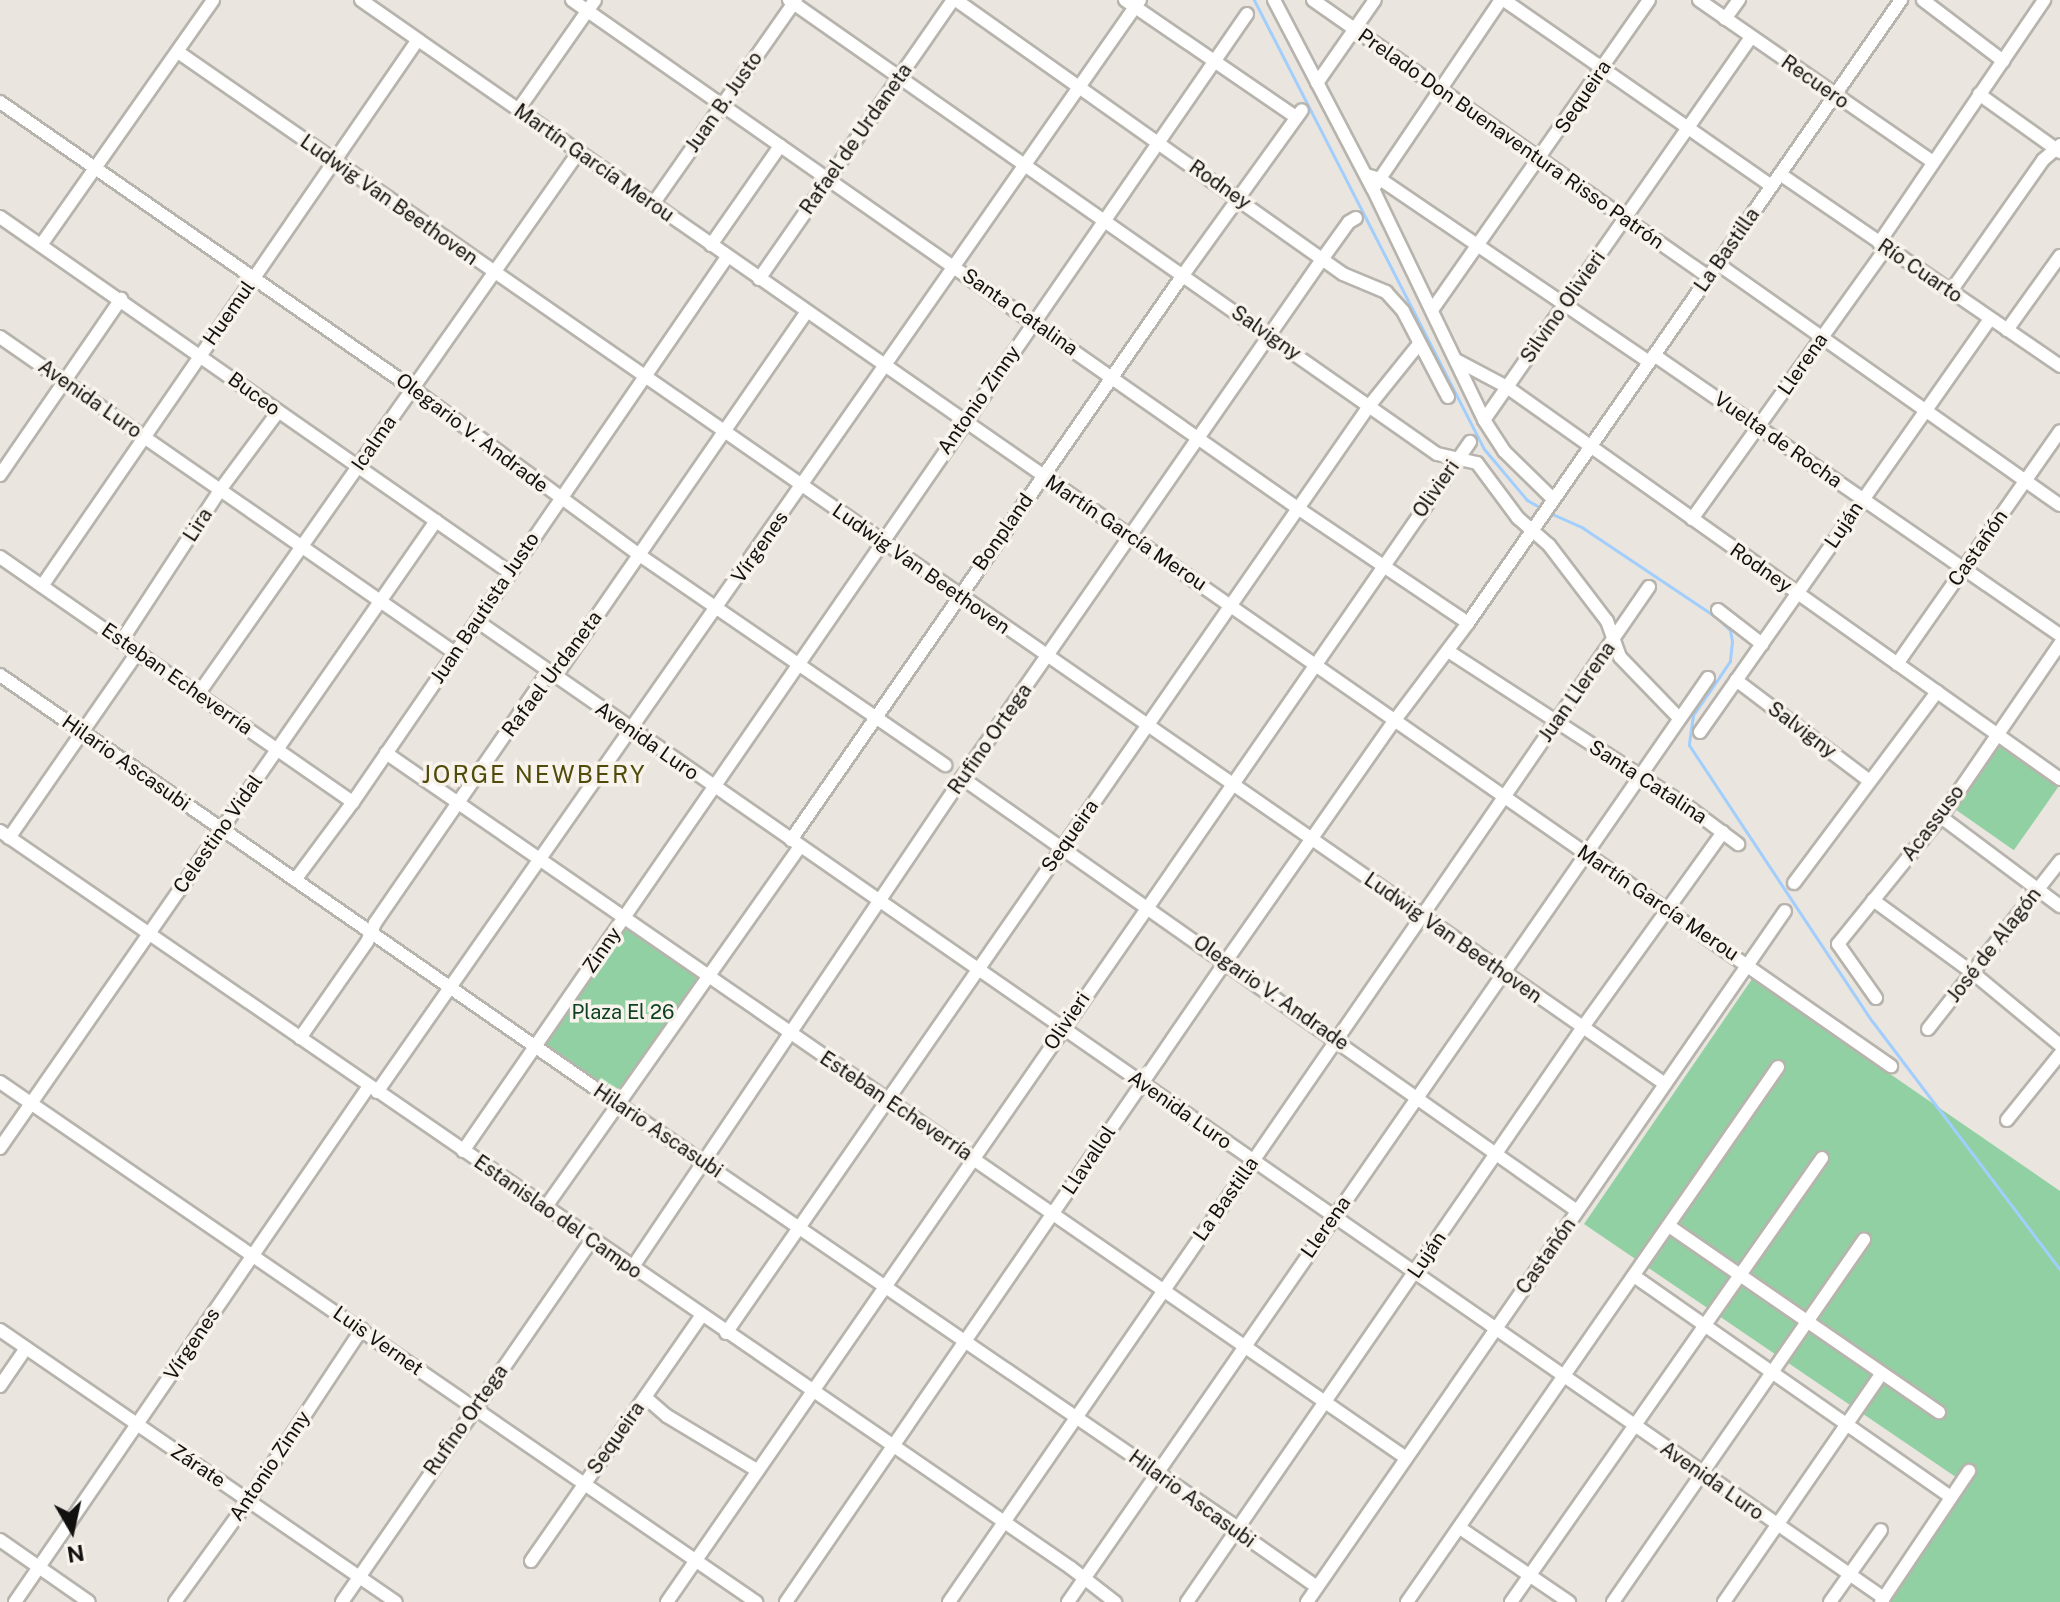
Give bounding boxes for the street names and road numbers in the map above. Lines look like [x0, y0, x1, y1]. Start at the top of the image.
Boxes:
street label: Prelado Don Buenaventura Risso Patrón [1353, 24, 1669, 254]
street label: Juan B. Justo [680, 47, 768, 157]
street label: Recuero [1776, 50, 1854, 114]
street label: Sequeira [1550, 56, 1616, 138]
street label: Rafael de Urdaneta [795, 59, 917, 219]
street label: Martín García Merou [509, 99, 679, 227]
street label: Ludwig Van Beethoven [295, 129, 483, 271]
street label: Rodney [1184, 155, 1256, 215]
street label: La Bastilla [1689, 203, 1765, 297]
street label: Río Cuarto [1873, 234, 1967, 308]
street label: Silvino Olivieri [1515, 246, 1611, 368]
street label: Santa Catalina [958, 263, 1082, 361]
street label: Huemul [198, 276, 260, 350]
street label: Salvigny [1227, 300, 1305, 366]
street label: Llerena [1773, 328, 1833, 400]
street label: Antonio Zinny [933, 341, 1025, 459]
street label: Avenida Luro [34, 355, 146, 443]
street label: Buceo [223, 367, 285, 421]
street label: Olegario V. Andrade [391, 368, 553, 498]
street label: Vuelta de Rocha [1709, 387, 1847, 493]
street label: Icalma [347, 411, 401, 475]
street label: Olivieri [1408, 456, 1464, 522]
street label: Martín García Merou [1041, 470, 1211, 596]
street label: Bonpland [968, 489, 1038, 575]
street label: Luján [1820, 497, 1868, 553]
street label: Ludwig Van Beethoven [827, 498, 1015, 640]
street label: Lira [178, 504, 218, 546]
street label: Castañón [1943, 505, 2013, 591]
street label: Vírgenes [727, 506, 793, 588]
street label: Juan Bautista Justo [425, 528, 545, 688]
street label: Rodney [1725, 538, 1797, 598]
street label: Rafael Urdaneta [497, 606, 607, 742]
street label: Esteban Echeverría [97, 618, 257, 740]
street label: Juan Llerena [1534, 637, 1620, 747]
street label: Rufino Ortega [943, 679, 1037, 799]
street label: Avenida Luro [591, 697, 703, 785]
street label: Salvigny [1763, 697, 1841, 763]
street label: Hilario Ascasubi [57, 710, 195, 816]
street label: Santa Catalina [1585, 735, 1711, 829]
street label: Celestino Vidal [168, 770, 268, 898]
street label: Acassuso [1897, 780, 1969, 866]
street label: Sequeira [1036, 795, 1104, 877]
street label: Martín García Merou [1573, 840, 1743, 966]
street label: Ludwig Van Beethoven [1359, 867, 1547, 1009]
street label: José de Alagón [1942, 883, 2046, 1007]
street label: Zinny [578, 922, 626, 978]
street label: Olegario V. Andrade [1188, 930, 1354, 1056]
street label: Olivieri [1039, 988, 1095, 1054]
street label: Esteban Echeverría [815, 1046, 977, 1166]
street label: Avenida Luro [1124, 1066, 1236, 1154]
street label: Hilario Ascasubi [589, 1079, 727, 1183]
street label: Llavallol [1057, 1121, 1121, 1199]
street label: Estanislao del Campo [469, 1150, 647, 1284]
street label: La Bastilla [1188, 1152, 1264, 1246]
street label: Llerena [1296, 1191, 1356, 1263]
street label: Castañón [1511, 1213, 1581, 1299]
street label: Luján [1403, 1227, 1451, 1283]
street label: Luis Vernet [328, 1301, 428, 1381]
street label: Vírgenes [159, 1303, 225, 1385]
street label: Rufino Ortega [419, 1360, 513, 1480]
street label: Sequeira [582, 1397, 650, 1479]
street label: Antonio Zinny [224, 1406, 316, 1526]
street label: Avenida Luro [1656, 1437, 1768, 1525]
street label: Zárate [166, 1439, 230, 1493]
street label: Hilario Ascasubi [1124, 1445, 1260, 1553]

